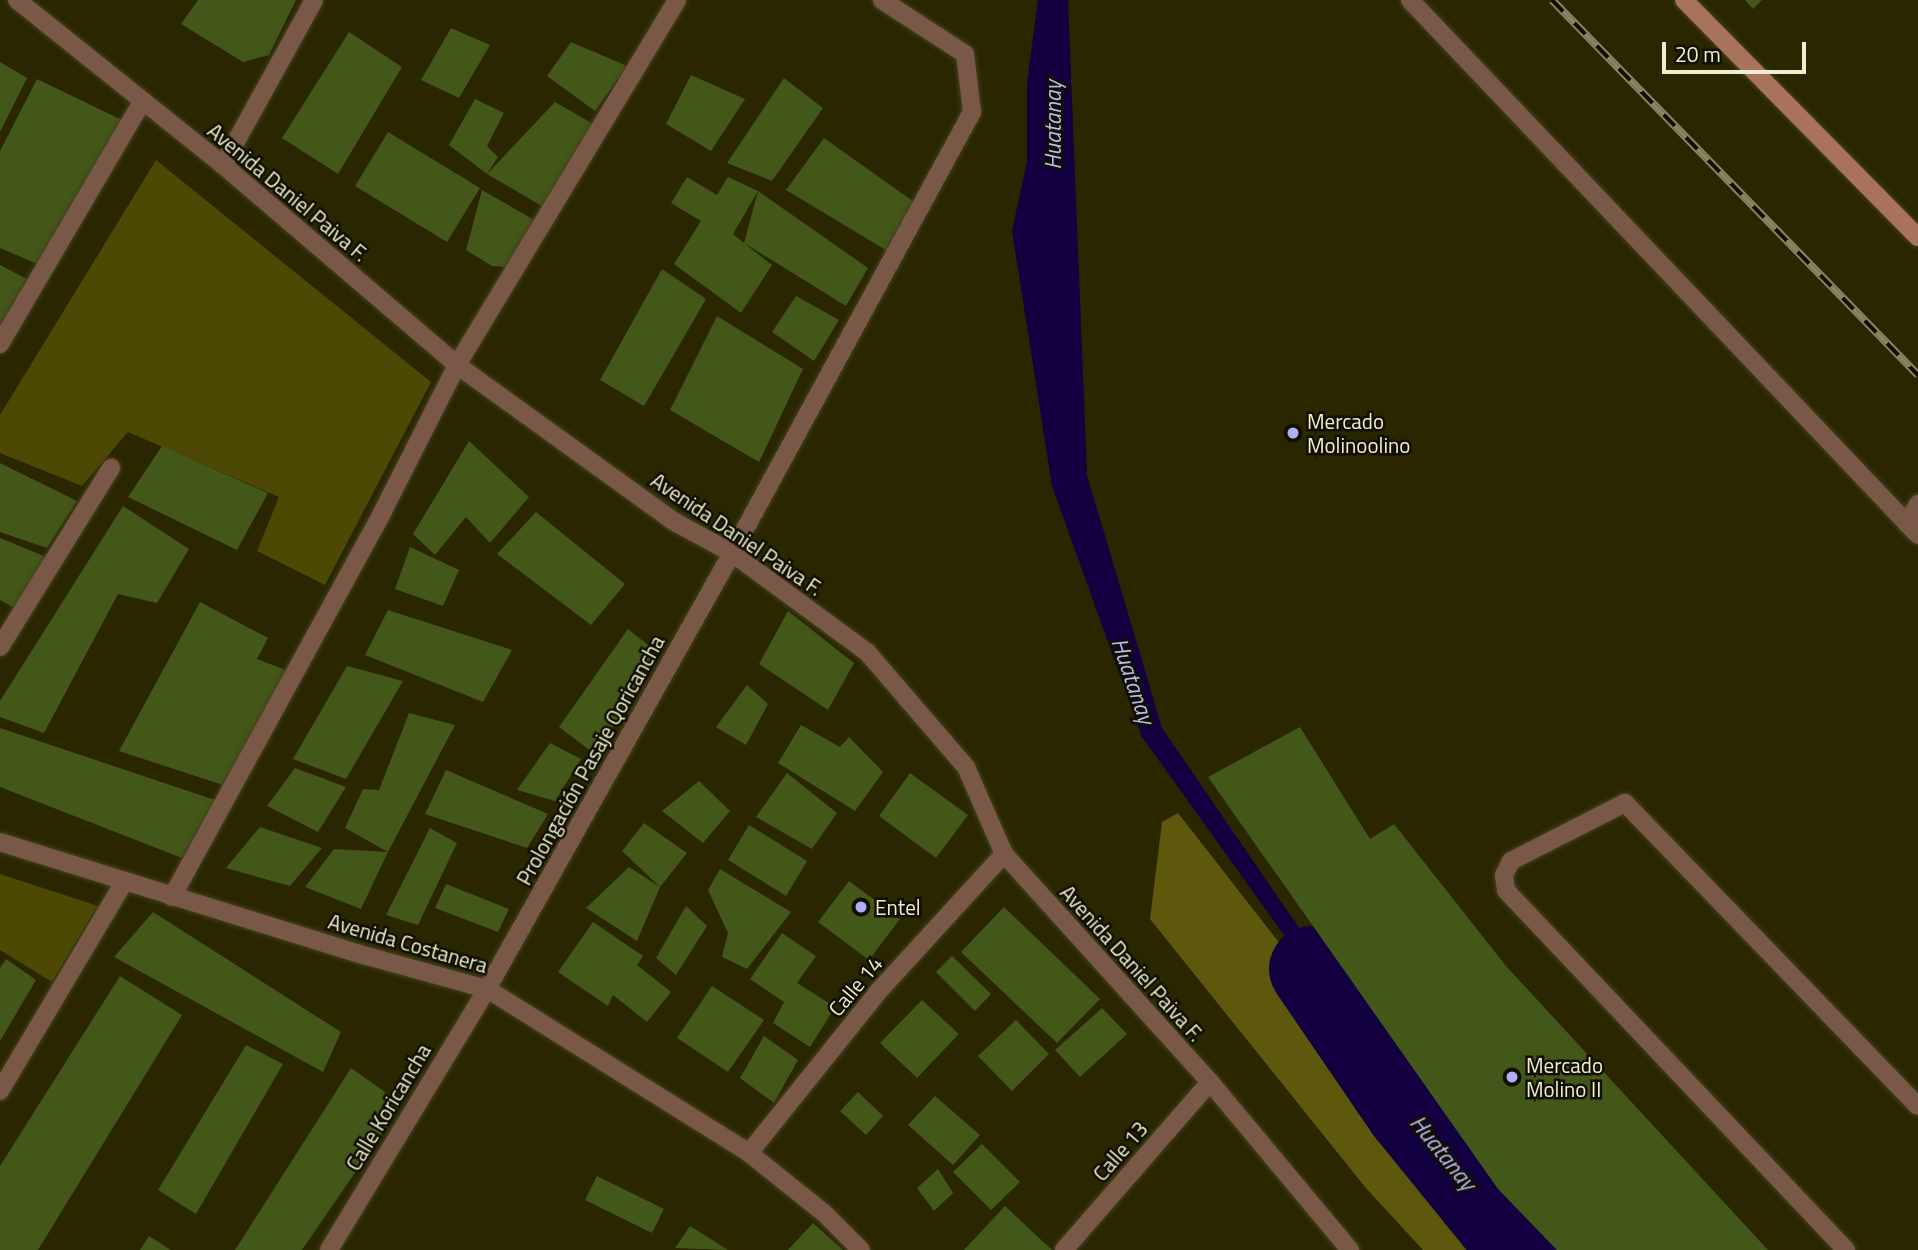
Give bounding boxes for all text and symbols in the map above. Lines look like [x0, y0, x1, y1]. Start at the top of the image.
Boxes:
scale bar [1666, 28, 1810, 72]
text: 20 m [1675, 38, 1721, 70]
water label: Huatanay [1039, 80, 1067, 170]
street label: Avenida Daniel Paiva F. [203, 118, 373, 266]
place label: Mercado Molinoolino [1307, 408, 1410, 458]
marker: Mercado Molinoolino [1285, 425, 1301, 441]
street label: Avenida Daniel Paiva F. [646, 467, 828, 601]
street label: Prolongación Pasaje Qoricancha [511, 631, 669, 889]
water label: Huatanay [1105, 634, 1161, 728]
street label: Avenida Daniel Paiva F. [1055, 880, 1209, 1046]
place label: Entel [875, 894, 921, 920]
marker: Entel [853, 899, 869, 915]
street label: Avenida Costanera [326, 908, 490, 978]
street label: Calle 14 [823, 951, 887, 1021]
street label: Calle Koricancha [340, 1039, 436, 1175]
place label: Mercado Molino II [1526, 1052, 1603, 1102]
marker: Mercado Molino II [1504, 1069, 1520, 1085]
water label: Huatanay [1404, 1110, 1482, 1196]
street label: Calle 13 [1087, 1116, 1153, 1186]

